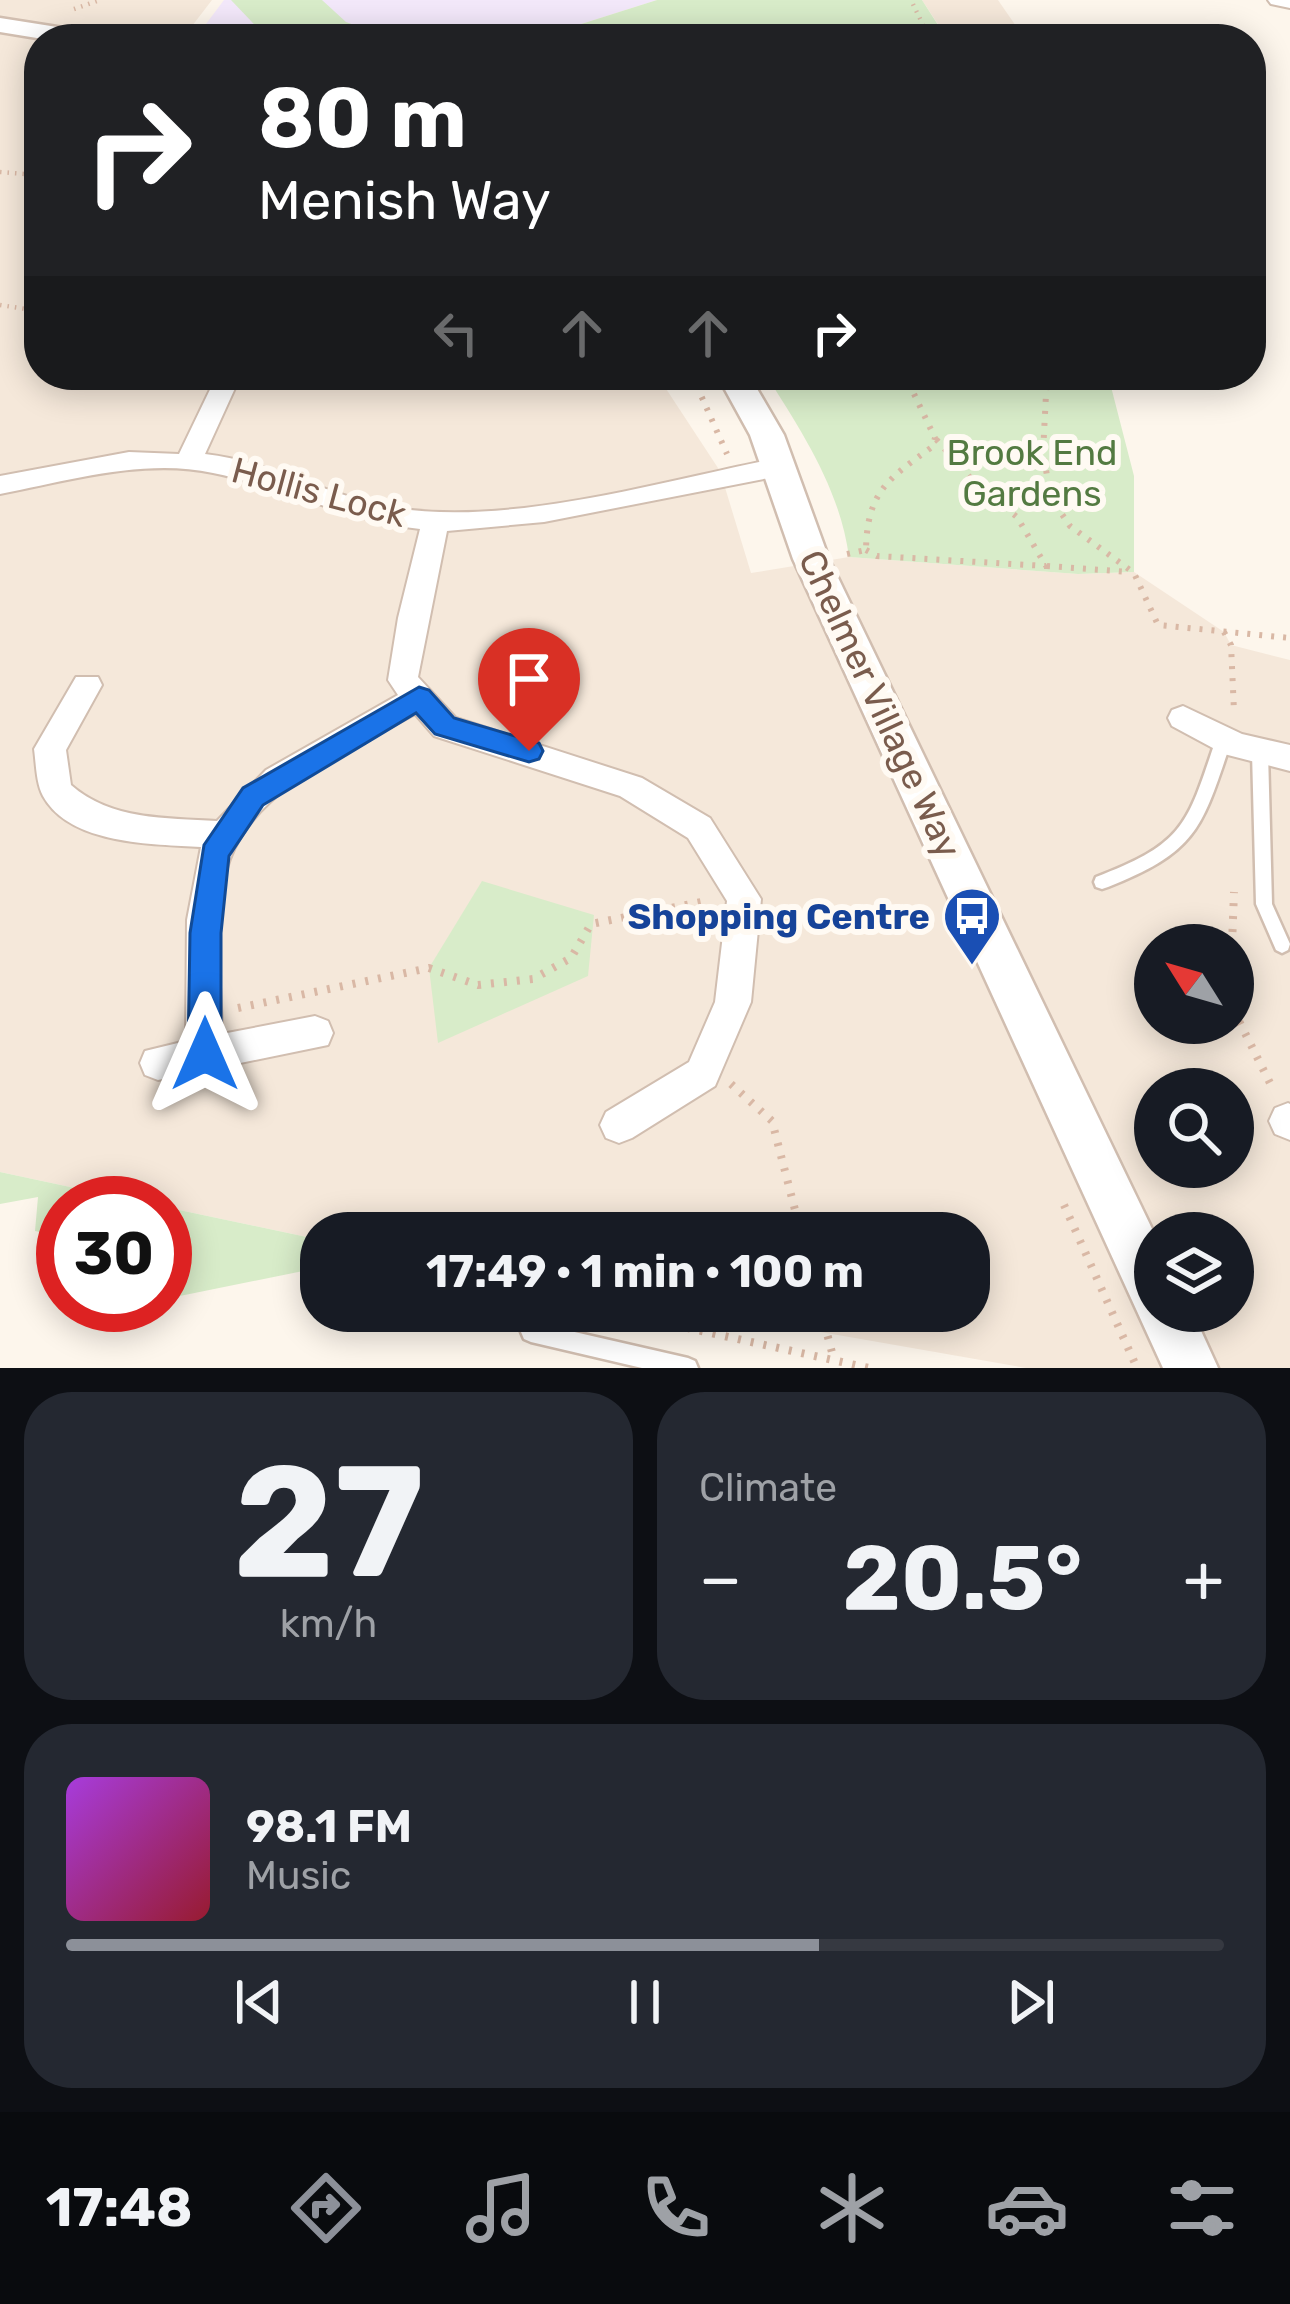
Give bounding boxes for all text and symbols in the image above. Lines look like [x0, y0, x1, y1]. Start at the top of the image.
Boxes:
text: 80 m [258, 68, 467, 168]
icon: right [60, 72, 216, 228]
text: Menish Way [258, 169, 551, 233]
icon: left [423, 300, 489, 366]
icon: ahead [549, 300, 615, 366]
icon: ahead [675, 300, 741, 366]
icon: right [801, 300, 867, 366]
park label: Brook End Gardens [947, 431, 1117, 515]
street label: Hollis Lock [227, 448, 411, 536]
street label: Chelmer Village Way [790, 543, 970, 865]
pin [478, 628, 580, 751]
icon: arrive [496, 646, 562, 712]
bus stop icon: Shopping Centre [941, 885, 1003, 967]
place label: Shopping Centre [627, 895, 930, 938]
north arrow [1134, 924, 1254, 1044]
map controls [1134, 924, 1254, 1332]
position arrow [142, 991, 268, 1117]
button: search [1134, 1068, 1254, 1188]
speed limit sign: 30 [36, 1176, 192, 1332]
button: layers [1134, 1212, 1254, 1332]
text: 17:49 · 1 min · 100 m [426, 1245, 864, 1298]
text: 27 [233, 1430, 424, 1615]
text: Climate [699, 1465, 837, 1511]
text: 20.5° [843, 1525, 1082, 1632]
text: − [699, 1539, 742, 1618]
text: + [1183, 1539, 1224, 1618]
text: km/h [280, 1601, 377, 1647]
text: 98.1 FM [246, 1800, 412, 1853]
text: Music [246, 1853, 351, 1899]
icon: previous [226, 1969, 292, 2035]
icon: pause [612, 1969, 678, 2035]
icon: next [998, 1969, 1064, 2035]
icon: directions [284, 2166, 368, 2250]
icon: music [459, 2166, 543, 2250]
icon: phone [634, 2166, 718, 2250]
icon: climate [810, 2166, 894, 2250]
icon: car [985, 2166, 1069, 2250]
icon: filters [1160, 2166, 1244, 2250]
text: 17:48 [46, 2176, 193, 2240]

